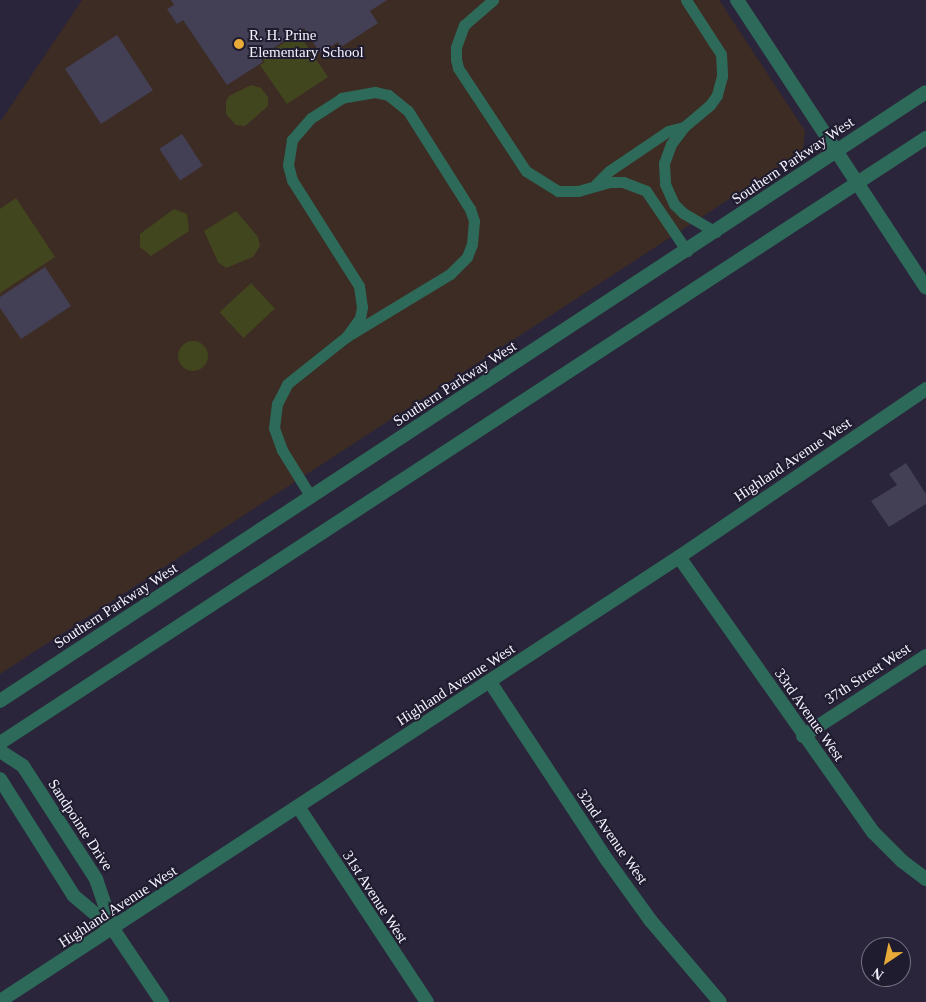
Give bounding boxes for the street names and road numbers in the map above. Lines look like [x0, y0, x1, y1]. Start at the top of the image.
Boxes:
street label: Southern Parkway West [728, 113, 858, 209]
street label: Southern Parkway West [390, 337, 520, 431]
street label: Highland Avenue West [731, 414, 855, 506]
street label: Southern Parkway West [51, 559, 181, 653]
street label: Highland Avenue West [393, 640, 519, 730]
street label: 37th Street West [822, 640, 914, 708]
street label: 33rd Avenue West [770, 665, 848, 765]
street label: Sandpointe Drive [44, 776, 116, 874]
street label: 32nd Avenue West [572, 786, 652, 888]
street label: 31st Avenue West [338, 847, 412, 947]
street label: Highland Avenue West [55, 862, 181, 952]

